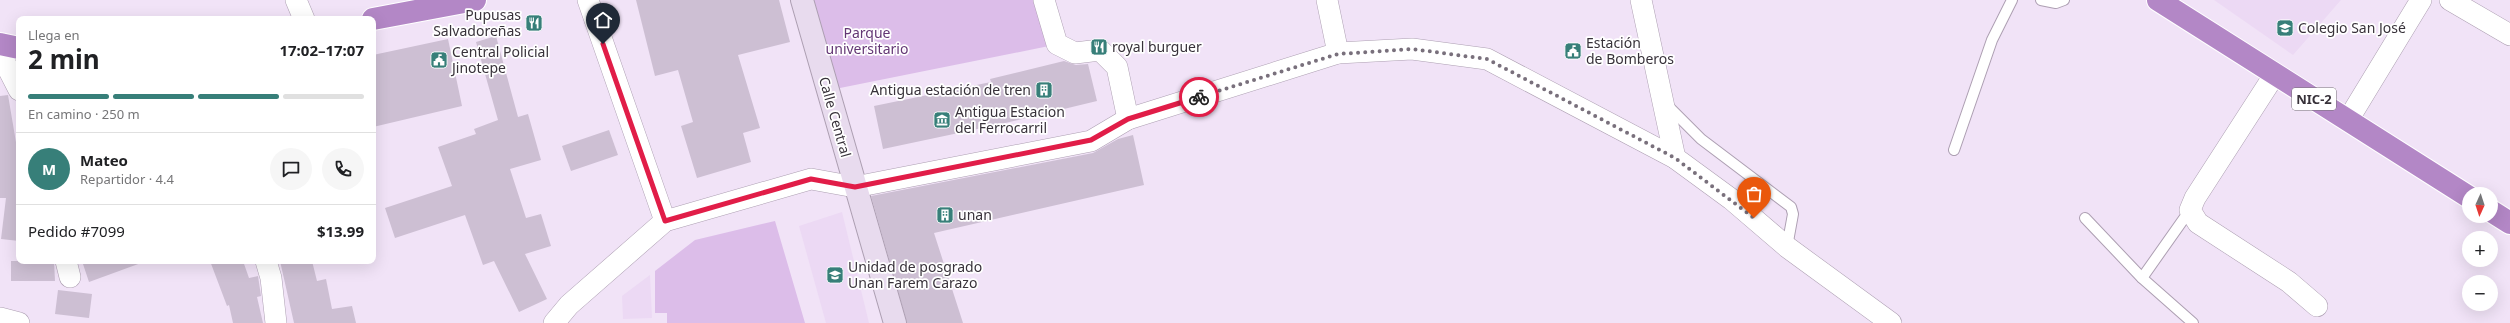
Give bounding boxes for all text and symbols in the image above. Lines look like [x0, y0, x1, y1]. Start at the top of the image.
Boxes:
pin [586, 3, 620, 44]
place label: Pupusas Salvadoreñas [433, 5, 521, 40]
icon: home [592, 9, 614, 31]
restaurant icon: Pupusas Salvadoreñas [524, 13, 544, 33]
school or university icon: Colegio San José [2275, 18, 2295, 38]
place label: Colegio San José [2298, 18, 2406, 37]
park label: Parque universitario [826, 23, 908, 58]
text: Llega en [28, 26, 80, 44]
place label: Estación de Bomberos [1586, 33, 1674, 68]
restaurant icon: royal burguer [1089, 37, 1109, 57]
place label: royal burguer [1112, 37, 1202, 56]
text: 17:02–17:07 [279, 40, 364, 60]
text: 2 min [28, 41, 100, 77]
public building icon: Estación de Bomberos [1563, 41, 1583, 61]
place label: Central Policial Jinotepe [450, 42, 549, 77]
public building icon: Central Policial Jinotepe [429, 50, 449, 70]
street label: Calle Central [815, 74, 856, 159]
courier [1179, 77, 1219, 117]
place label: Antigua estación de tren [870, 80, 1031, 99]
building icon: Antigua estación de tren [1034, 80, 1054, 100]
icon: bike [1188, 86, 1210, 108]
road number: NIC-2 [2292, 88, 2336, 110]
place label: Antigua Estacion del Ferrocarril [955, 102, 1065, 137]
text: En camino · 250 m [28, 105, 140, 123]
museum icon: Antigua Estacion del Ferrocarril [932, 110, 952, 130]
button: chat [270, 148, 312, 190]
button: phone [322, 148, 364, 190]
text: Mateo [80, 150, 128, 170]
text: M [42, 159, 56, 179]
text: Repartidor · 4.4 [80, 170, 174, 188]
pin [1737, 177, 1771, 218]
icon: bag [1743, 183, 1765, 205]
north arrow [2462, 187, 2498, 223]
map controls [2462, 187, 2498, 311]
building icon: unan [935, 205, 955, 225]
place label: unan [958, 205, 992, 224]
text: Pedido #7099 [28, 221, 125, 241]
text: $13.99 [317, 221, 364, 241]
button: + [2462, 231, 2498, 267]
place label: Unidad de posgrado Unan Farem Carazo [848, 257, 982, 292]
school or university icon: Unidad de posgrado Unan Farem Carazo [825, 265, 845, 285]
button: − [2462, 275, 2498, 311]

